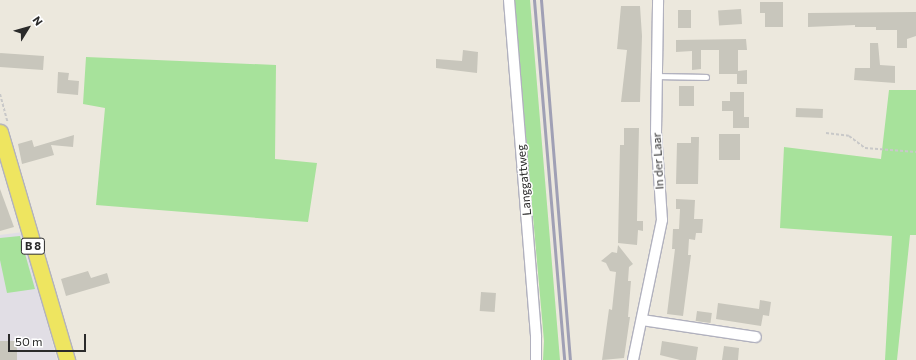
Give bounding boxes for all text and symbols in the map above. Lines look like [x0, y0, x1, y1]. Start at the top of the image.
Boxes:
north arrow [8, 8, 48, 48]
text: N [30, 13, 46, 28]
street label: In der Laar [649, 132, 667, 190]
street label: Langgattweg [514, 144, 534, 216]
road number: B 8 [20, 237, 46, 255]
scale bar [10, 326, 88, 352]
text: 50 m [15, 334, 43, 348]

